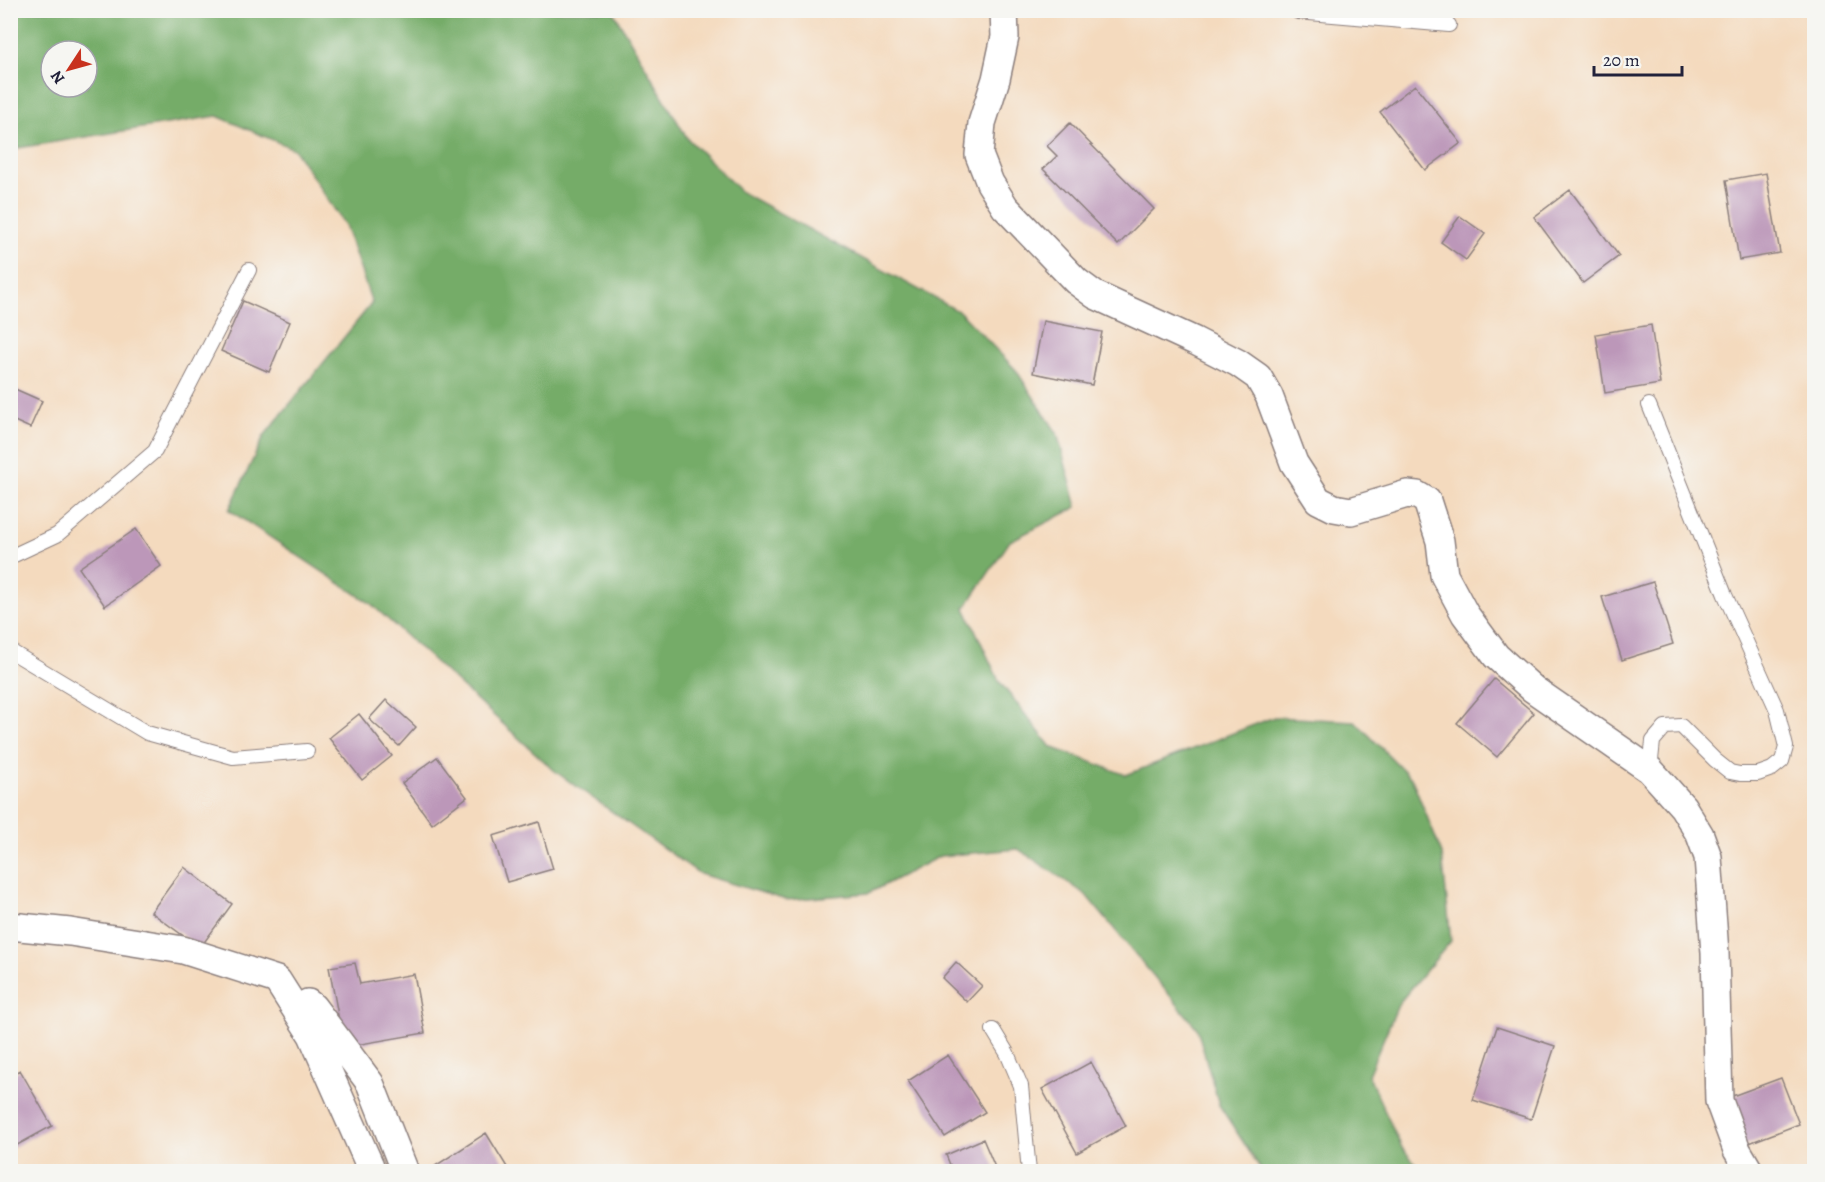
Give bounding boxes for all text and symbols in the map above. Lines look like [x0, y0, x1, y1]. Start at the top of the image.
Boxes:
north arrow [39, 39, 99, 99]
scale bar [1594, 39, 1682, 77]
text: 20 m [1603, 48, 1640, 72]
text: N [45, 66, 70, 88]

